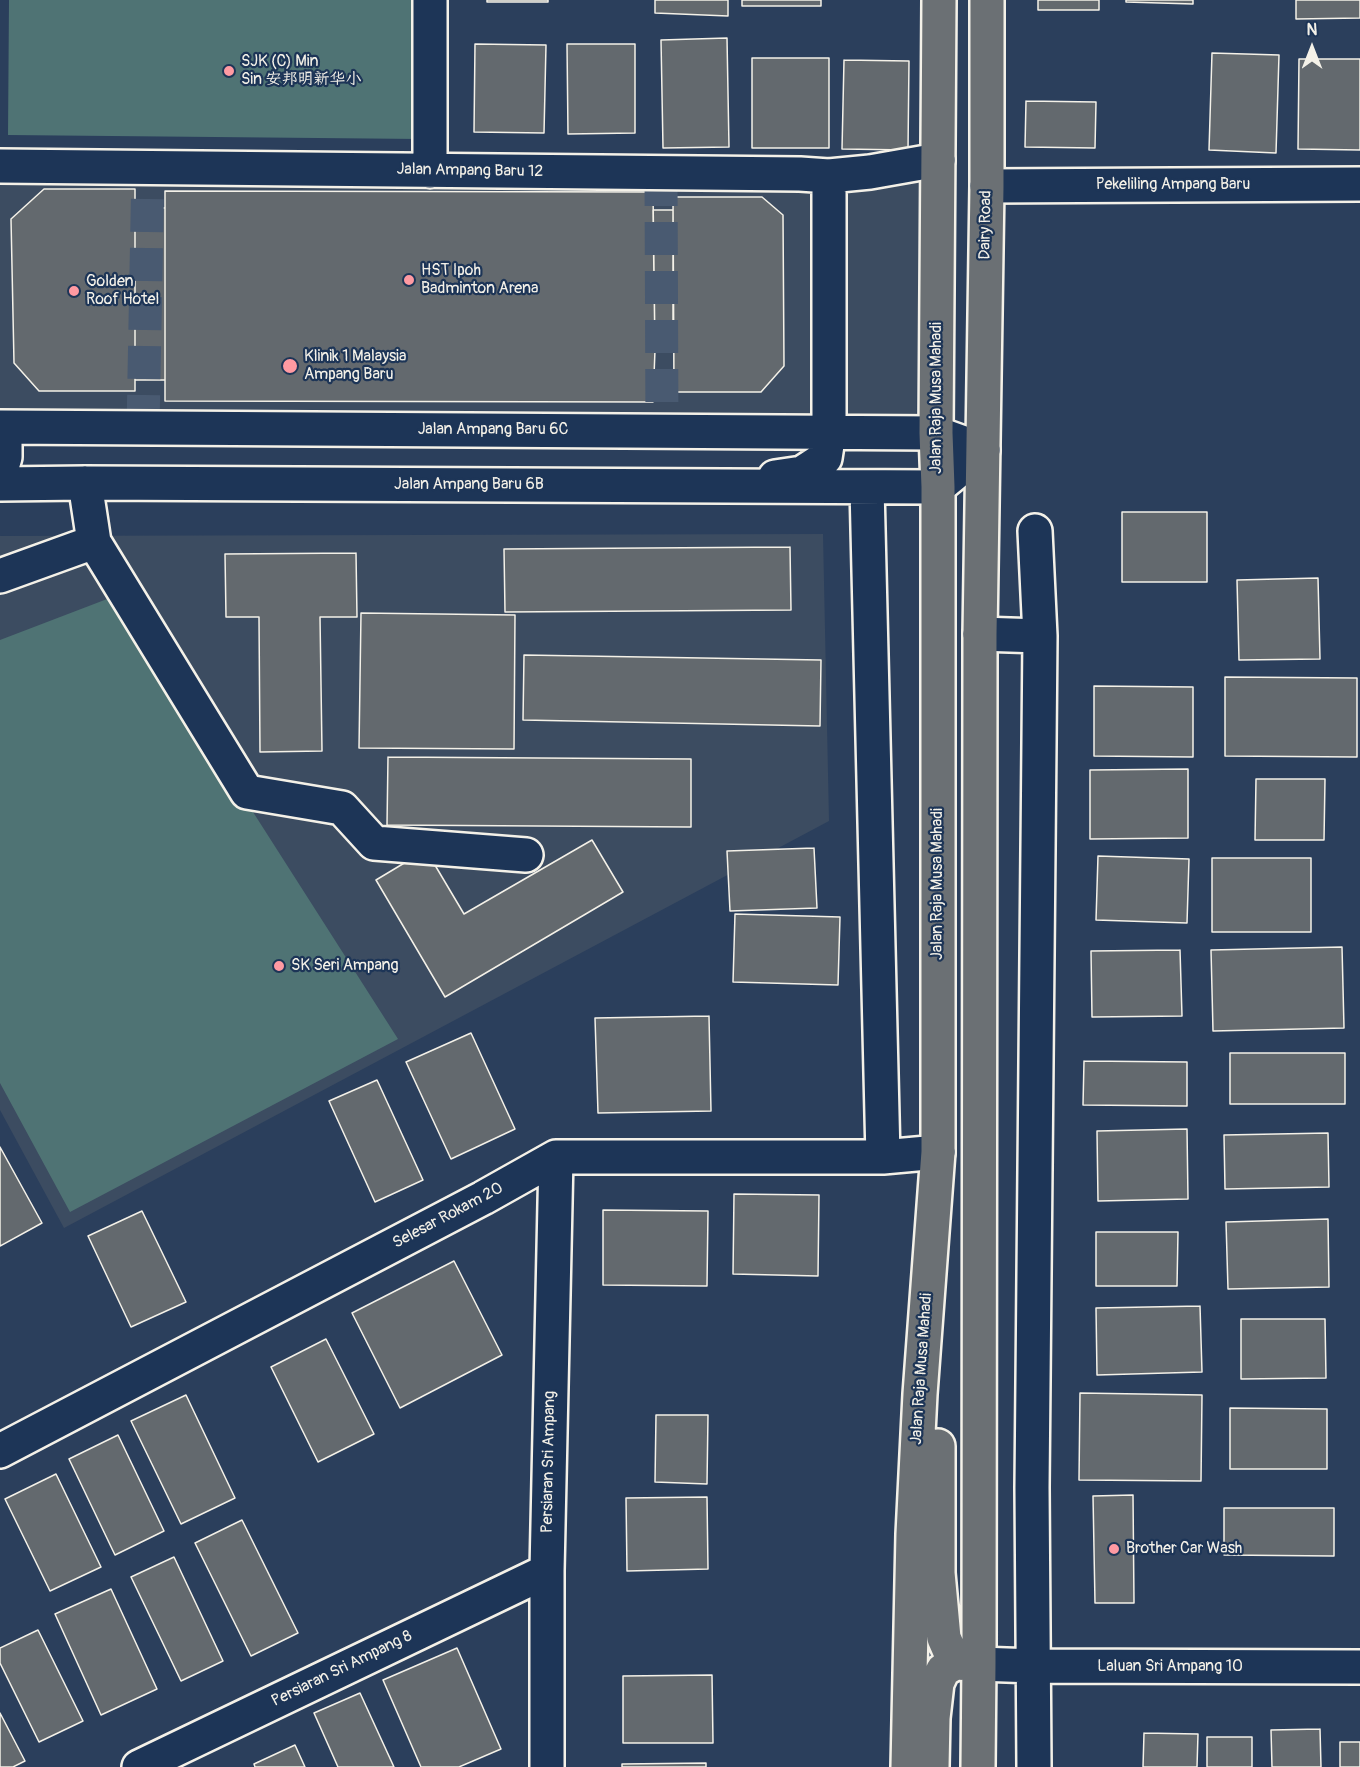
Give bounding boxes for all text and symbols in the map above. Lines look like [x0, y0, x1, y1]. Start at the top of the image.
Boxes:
north arrow [1282, 18, 1342, 78]
text: N [1307, 20, 1317, 40]
place label: SJK (C) Min Sin 安邦明新华小 [241, 52, 362, 90]
marker: SJK (C) Min Sin 安邦明新华小 [222, 64, 236, 78]
street label: Jalan Ampang Baru 12 [396, 160, 544, 182]
street label: Pekeliling Ampang Baru [1096, 175, 1250, 195]
street label: Dairy Road [976, 190, 996, 260]
place label: HST Ipoh Badminton Arena [421, 261, 538, 299]
place label: Golden Roof Hotel [86, 272, 159, 310]
marker: HST Ipoh Badminton Arena [402, 273, 416, 287]
marker: Golden Roof Hotel [67, 284, 81, 298]
street label: Jalan Raja Musa Mahadi [927, 322, 947, 474]
place label: Klinik 1 Malaysia Ampang Baru [304, 347, 406, 385]
marker: Klinik 1 Malaysia Ampang Baru [281, 357, 299, 375]
street label: Jalan Ampang Baru 6C [418, 420, 568, 440]
street label: Jalan Ampang Baru 6B [394, 475, 544, 495]
street label: Jalan Raja Musa Mahadi [928, 808, 948, 960]
place label: SK Seri Ampang [291, 956, 399, 976]
marker: SK Seri Ampang [272, 959, 286, 973]
street label: Selesar Rokam 20 [390, 1179, 506, 1253]
street label: Jalan Raja Musa Mahadi [907, 1293, 937, 1445]
street label: Persiaran Sri Ampang [538, 1391, 560, 1533]
place label: Brother Car Wash [1126, 1539, 1242, 1559]
marker: Brother Car Wash [1107, 1542, 1121, 1556]
street label: Persiaran Sri Ampang 8 [269, 1627, 415, 1711]
street label: Laluan Sri Ampang 10 [1097, 1657, 1243, 1677]

